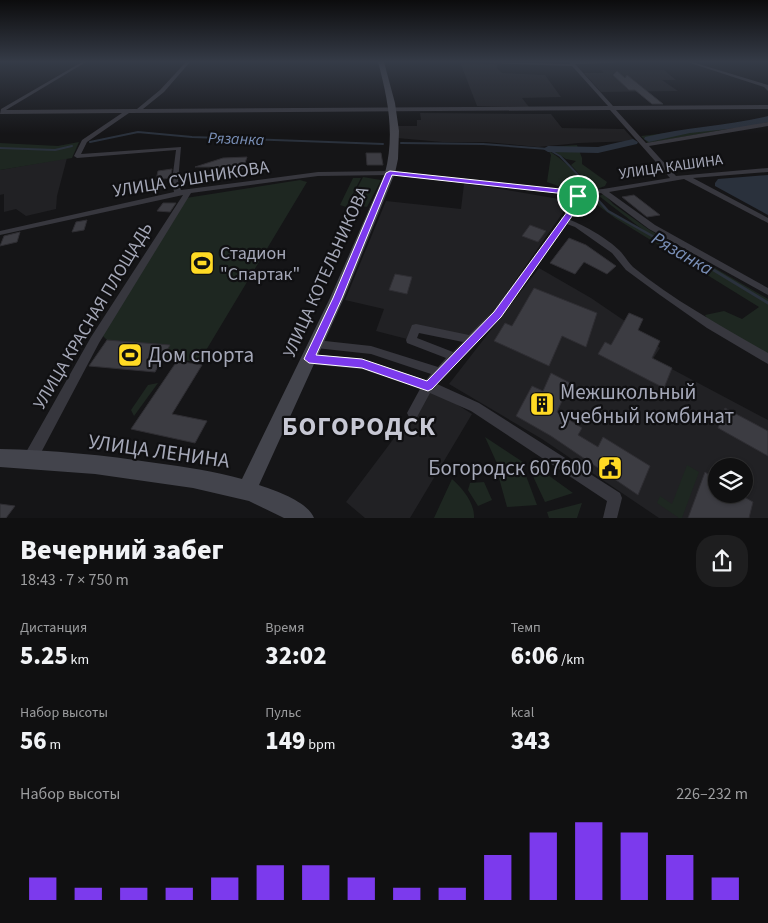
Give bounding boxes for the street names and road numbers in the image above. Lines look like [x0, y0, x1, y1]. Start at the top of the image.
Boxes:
street label: УЛИЦА КАШИНА [618, 149, 725, 185]
street label: УЛИЦА СУШНИКОВА [111, 154, 271, 204]
street label: УЛИЦА КОТЕЛЬНИКОВА [277, 182, 375, 362]
street label: УЛИЦА КРАСНАЯ ПЛОЩАДЬ [27, 218, 159, 414]
street label: УЛИЦА ЛЕНИНА [86, 426, 232, 476]

